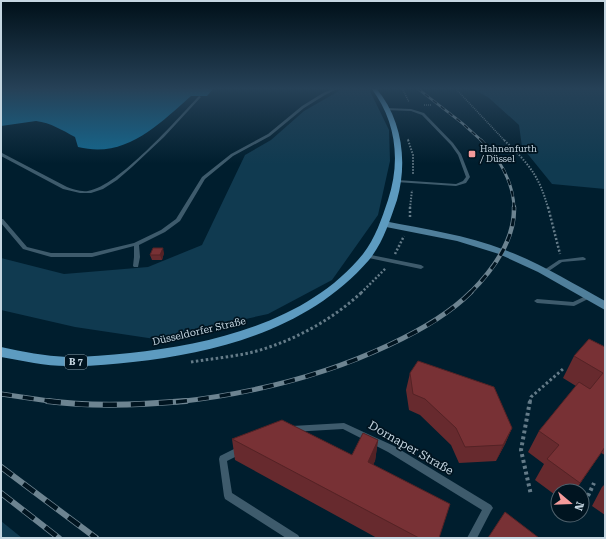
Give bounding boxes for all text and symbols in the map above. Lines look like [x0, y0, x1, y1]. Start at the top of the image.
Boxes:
place label: Hahnenfurth / Düssel [479, 144, 537, 164]
marker: Hahnenfurth / Düssel [467, 149, 477, 159]
street label: Düsseldorfer Straße [151, 315, 247, 347]
road number: B 7 [65, 355, 87, 369]
street label: Dornaper Straße [366, 418, 456, 478]
north arrow [550, 483, 590, 523]
text: N [571, 500, 587, 513]

